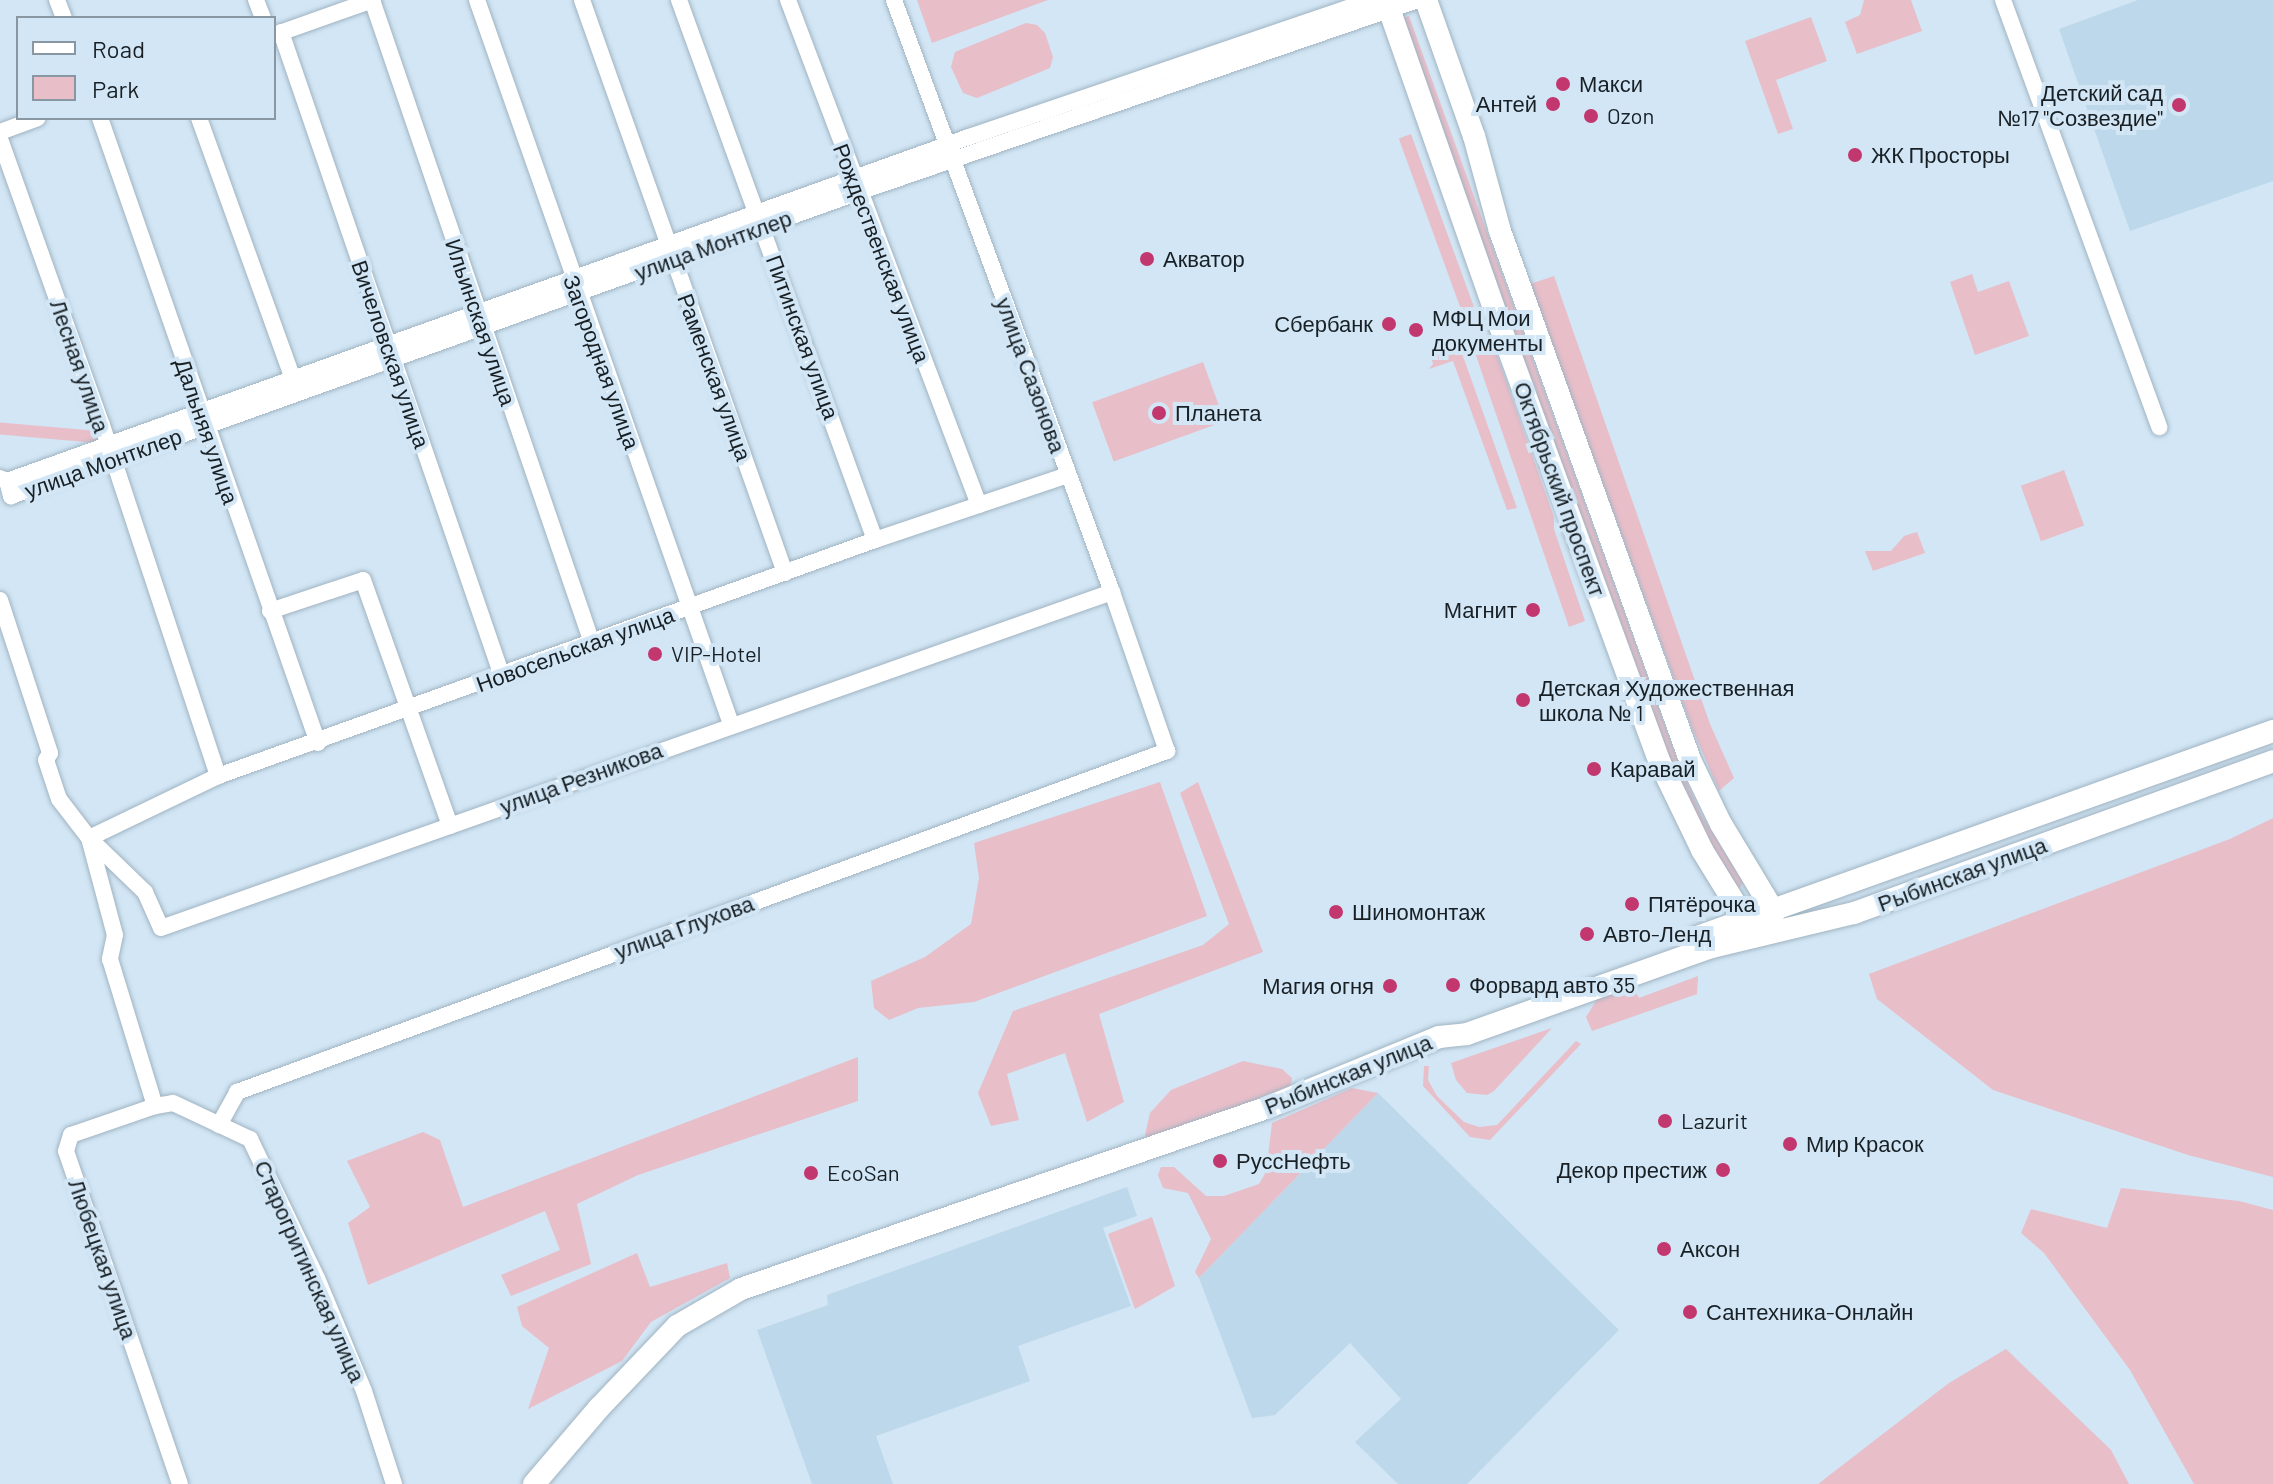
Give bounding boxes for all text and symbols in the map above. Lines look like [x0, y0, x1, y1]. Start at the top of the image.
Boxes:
legend [16, 16, 276, 120]
text: Road [92, 34, 145, 63]
place label: Макси [1579, 71, 1643, 97]
text: Park [92, 74, 139, 103]
marker: Макси [1554, 75, 1572, 93]
place label: Детский сад №17 "Созвездие" [1997, 79, 2163, 130]
place label: Антей [1476, 91, 1537, 117]
marker: Антей [1544, 95, 1562, 113]
marker: Детский сад №17 "Созвездие" [2170, 96, 2188, 114]
place label: Ozon [1607, 103, 1654, 129]
marker: Ozon [1582, 107, 1600, 125]
street label: Рождественская улица [828, 140, 936, 366]
place label: ЖК Просторы [1871, 142, 2010, 168]
marker: ЖК Просторы [1846, 146, 1864, 164]
street label: улица Монтклер [631, 204, 795, 286]
street label: Ильинская улица [440, 235, 522, 409]
place label: Акватор [1163, 246, 1245, 272]
marker: Акватор [1138, 250, 1156, 268]
street label: Питинская улица [761, 251, 845, 423]
street label: Вичеловская улица [346, 257, 436, 451]
street label: Загородная улица [558, 271, 646, 453]
street label: Раменская улица [673, 290, 757, 464]
street label: улица Сазонова [991, 294, 1071, 456]
street label: Лесная улица [45, 296, 115, 436]
place label: МФЦ Мои документы [1432, 304, 1543, 356]
place label: Сбербанк [1274, 311, 1373, 337]
marker: Сбербанк [1380, 315, 1398, 333]
marker: МФЦ Мои документы [1407, 321, 1425, 339]
street label: Дальняя улица [170, 355, 244, 507]
street label: Октябрьский проспект [1509, 378, 1611, 600]
place label: Планета [1175, 400, 1262, 426]
marker: Планета [1150, 404, 1168, 422]
street label: улица Монтклер [21, 422, 185, 504]
place label: Магнит [1444, 597, 1517, 623]
street label: Новосельская улица [472, 601, 678, 697]
marker: Магнит [1524, 601, 1542, 619]
place label: VIP-Hotel [671, 641, 762, 667]
marker: VIP-Hotel [646, 645, 664, 663]
place label: Детская Художественная школа № 1 [1539, 674, 1794, 726]
marker: Детская Художественная школа № 1 [1514, 691, 1532, 709]
street label: улица Резникова [496, 736, 666, 820]
place label: Каравай [1610, 756, 1695, 782]
marker: Каравай [1585, 760, 1603, 778]
street label: Рыбинская улица [1874, 831, 2050, 917]
street label: улица Глухова [611, 890, 757, 964]
place label: Пятёрочка [1648, 891, 1756, 917]
marker: Пятёрочка [1623, 895, 1641, 913]
place label: Шиномонтаж [1352, 899, 1485, 925]
marker: Шиномонтаж [1327, 903, 1345, 921]
place label: Авто-Ленд [1603, 921, 1711, 947]
marker: Авто-Ленд [1578, 925, 1596, 943]
place label: Форвард авто 35 [1469, 972, 1635, 998]
place label: Магия огня [1262, 973, 1374, 999]
marker: Форвард авто 35 [1444, 976, 1462, 994]
marker: Магия огня [1381, 977, 1399, 995]
street label: Рыбинская улица [1261, 1028, 1435, 1120]
place label: Lazurit [1681, 1108, 1748, 1134]
marker: Lazurit [1656, 1112, 1674, 1130]
place label: Мир Красок [1806, 1131, 1924, 1157]
marker: Мир Красок [1781, 1135, 1799, 1153]
place label: РуссНефть [1236, 1148, 1351, 1174]
marker: РуссНефть [1211, 1152, 1229, 1170]
street label: Старогритинская улица [249, 1156, 371, 1386]
place label: Декор престиж [1557, 1157, 1707, 1183]
place label: EcoSan [827, 1160, 900, 1186]
marker: Декор престиж [1714, 1161, 1732, 1179]
marker: EcoSan [802, 1164, 820, 1182]
street label: Любецкая улица [63, 1176, 143, 1342]
place label: Аксон [1680, 1236, 1740, 1262]
marker: Аксон [1655, 1240, 1673, 1258]
place label: Сантехника-Онлайн [1706, 1299, 1913, 1325]
marker: Сантехника-Онлайн [1681, 1303, 1699, 1321]

